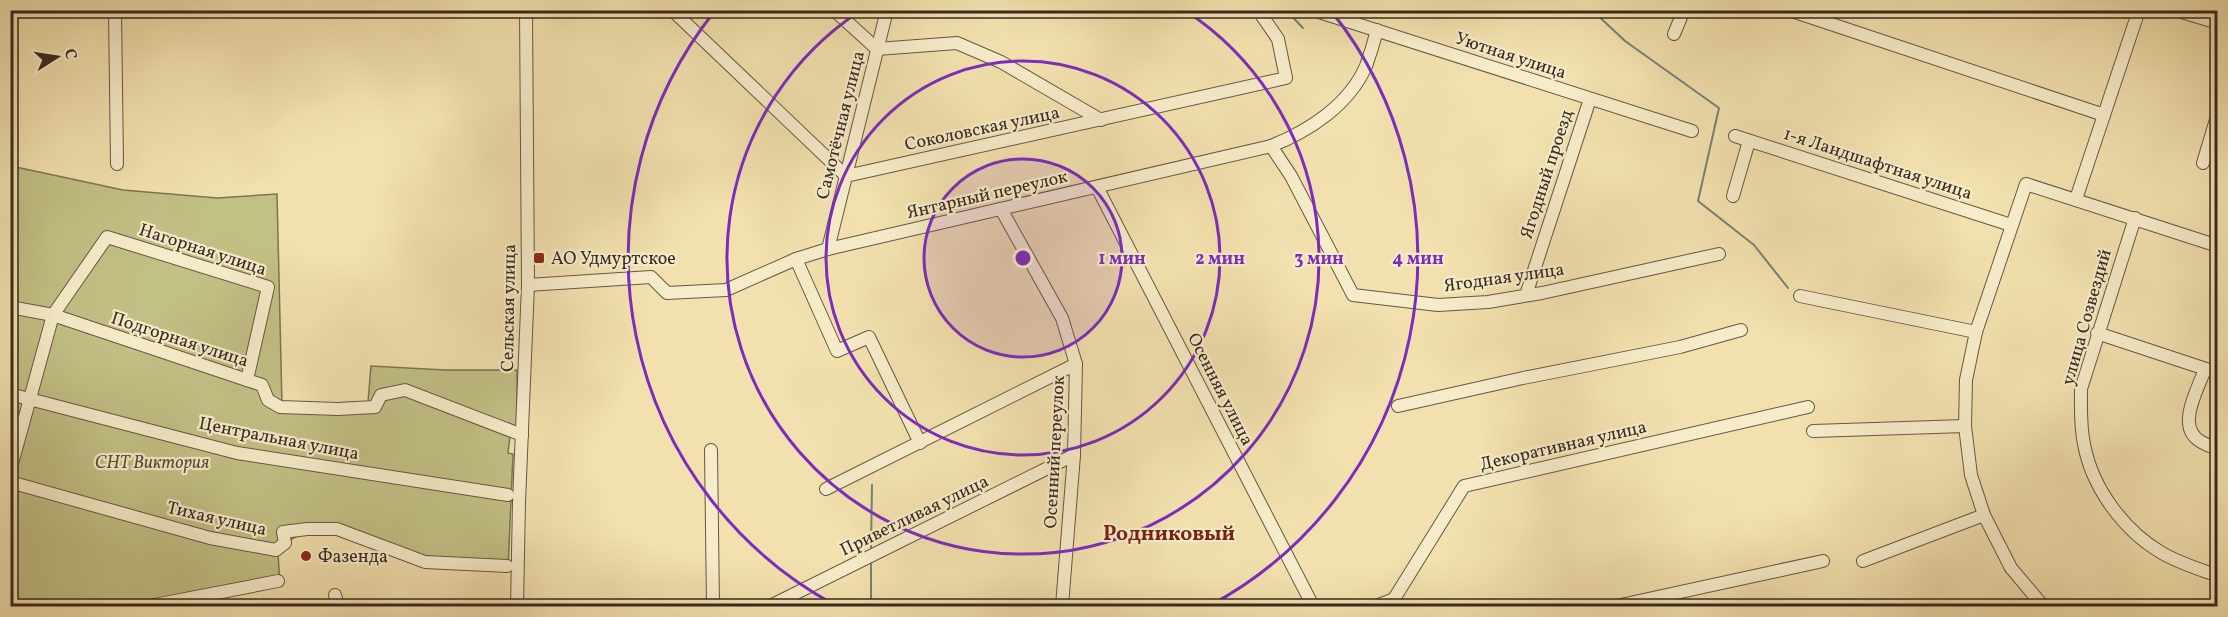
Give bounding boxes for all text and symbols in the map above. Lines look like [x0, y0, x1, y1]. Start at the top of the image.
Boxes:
north arrow [27, 27, 87, 87]
street label: Уютная улица [1452, 27, 1569, 86]
text: С [58, 47, 82, 62]
street label: Самотёчная улица [811, 48, 872, 202]
street label: Соколовская улица [902, 101, 1062, 158]
street label: Ягодный проезд [1515, 107, 1580, 242]
street label: 1-я Ландшафтная улица [1780, 122, 1975, 207]
street label: Янтарный переулок [904, 165, 1071, 226]
street label: Нагорная улица [136, 218, 269, 283]
street label: Сельская улица [496, 244, 523, 372]
street label: улица Созвездий [2056, 246, 2119, 388]
place label: АО Удмуртское [551, 247, 676, 272]
text: 1 мин [1098, 247, 1146, 272]
text: 2 мин [1195, 247, 1245, 272]
text: 3 мин [1294, 247, 1344, 272]
text: 4 мин [1392, 247, 1444, 272]
centre of rings [1013, 248, 1033, 268]
marker: АО Удмуртское [532, 251, 546, 265]
street label: Ягодная улица [1442, 258, 1566, 299]
street label: Подгорная улица [108, 306, 252, 374]
street label: Осенняя улица [1180, 329, 1259, 450]
street label: Осенний переулок [1039, 375, 1072, 529]
street label: Центральная улица [196, 412, 361, 467]
street label: Декоративная улица [1477, 415, 1649, 478]
park label: СНТ Виктория [95, 451, 209, 476]
street label: Приветливая улица [836, 469, 993, 563]
street label: Тихая улица [164, 496, 269, 543]
district label: Родниковый [1103, 520, 1235, 549]
place label: Фазенда [318, 545, 388, 570]
marker: Фазенда [299, 549, 313, 563]

